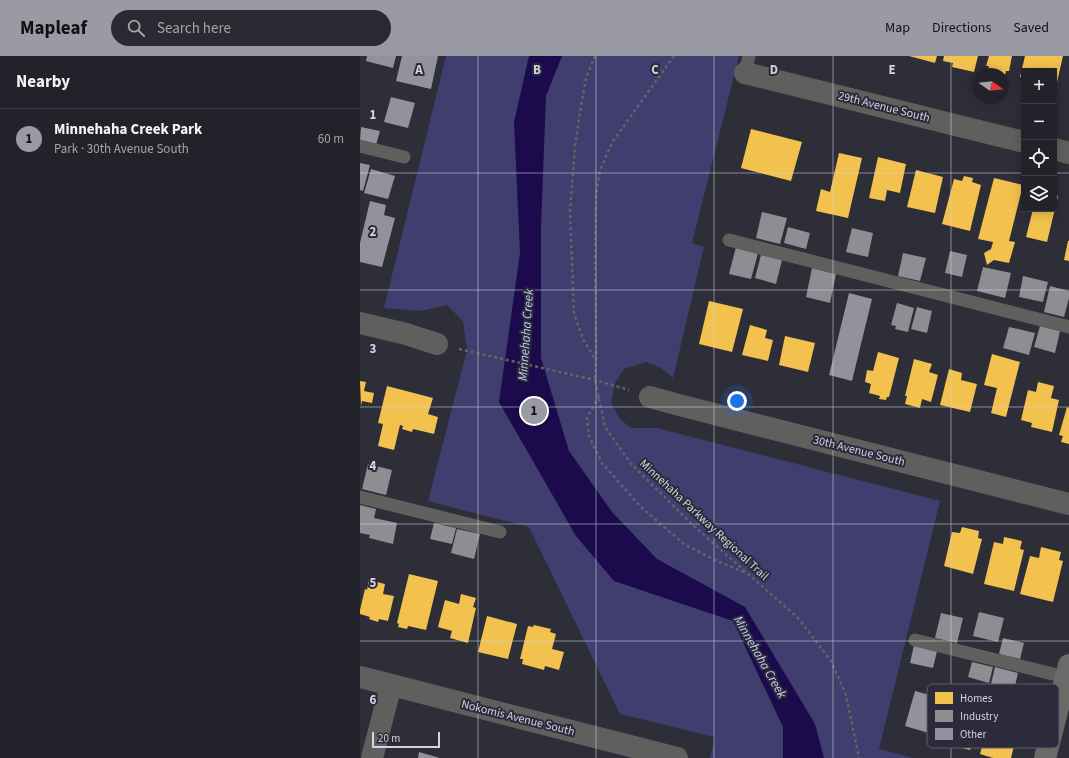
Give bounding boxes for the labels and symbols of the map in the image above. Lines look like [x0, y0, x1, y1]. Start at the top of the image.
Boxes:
text: A [414, 61, 423, 79]
text: B [533, 61, 541, 79]
text: C [651, 61, 659, 79]
text: D [770, 61, 778, 79]
text: E [888, 61, 896, 79]
north arrow [973, 68, 1009, 104]
street label: 29th Avenue South [836, 87, 932, 127]
text: 1 [370, 106, 377, 124]
text: 2 [370, 223, 377, 241]
water label: Minnehaha Creek [514, 287, 538, 382]
text: 3 [370, 340, 377, 358]
your location [727, 391, 747, 411]
pin: 1 [521, 396, 547, 426]
street label: 30th Avenue South [811, 431, 907, 471]
street label: Minnehaha Parkway Regional Trail [636, 455, 772, 585]
text: 4 [370, 457, 377, 475]
text: 5 [370, 574, 377, 592]
water label: Minnehaha Creek [729, 612, 791, 702]
legend [927, 684, 1059, 748]
text: 6 [370, 691, 377, 709]
text: Homes [960, 691, 993, 706]
street label: Nokomis Avenue South [460, 696, 576, 740]
text: Industry [960, 709, 998, 724]
text: Other [960, 727, 986, 742]
scale bar [372, 730, 440, 749]

